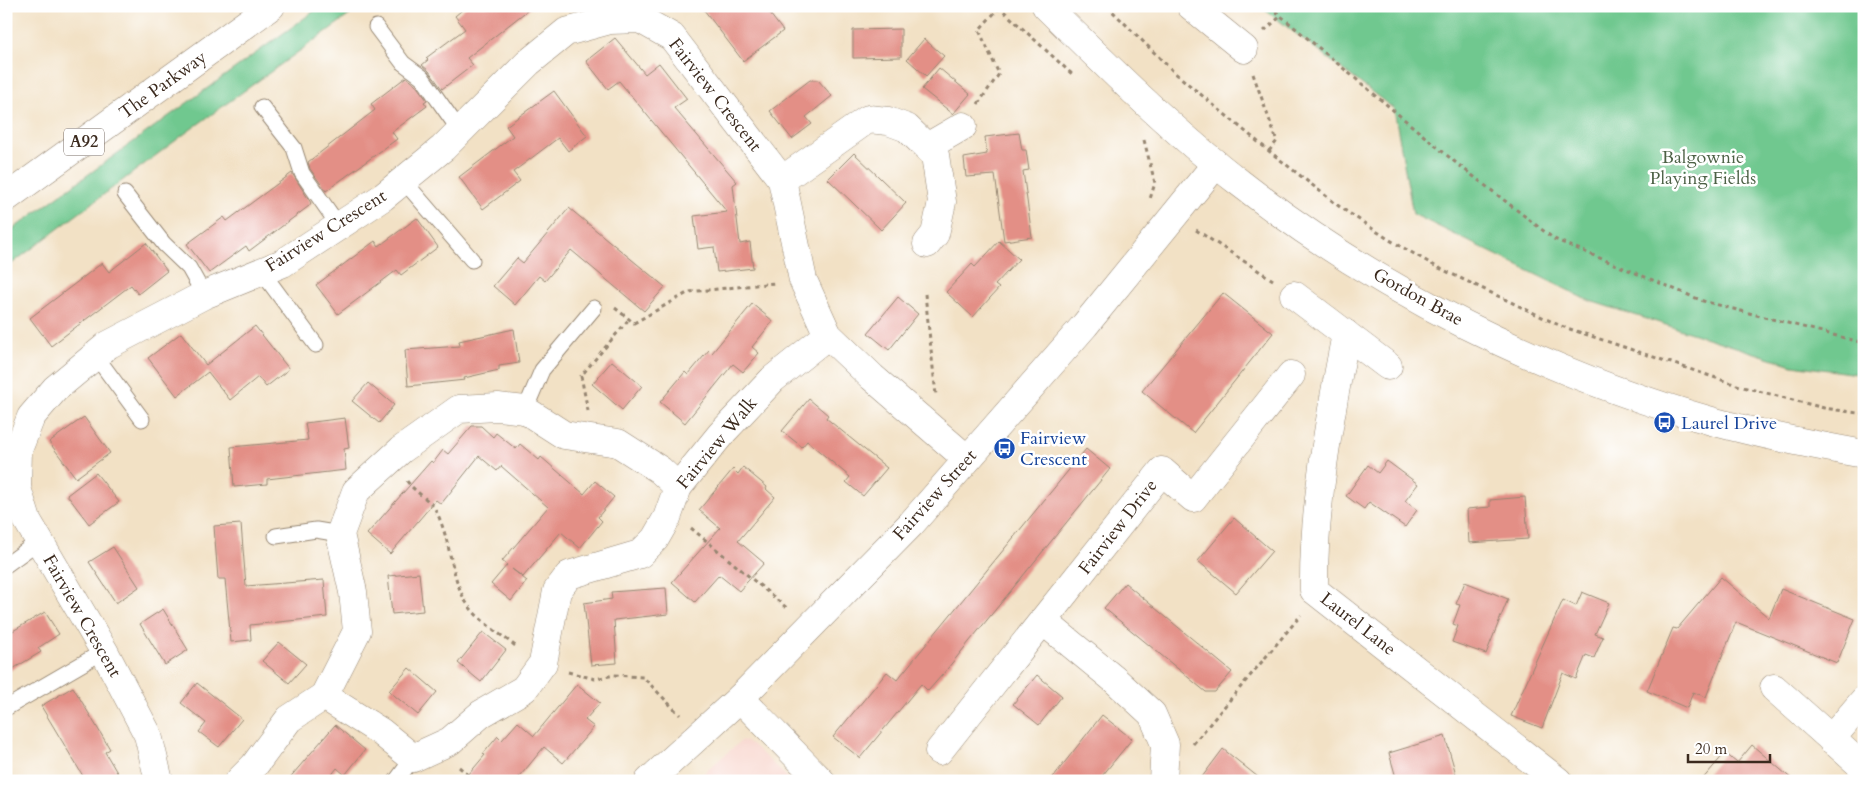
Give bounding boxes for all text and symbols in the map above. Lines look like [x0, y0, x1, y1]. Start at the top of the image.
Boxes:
street label: Fairview Crescent [663, 33, 768, 157]
street label: The Parkway [114, 44, 212, 125]
road number: A92 [64, 128, 104, 156]
park label: Balgownie Playing Fields [1650, 145, 1756, 191]
street label: Fairview Crescent [261, 184, 391, 278]
street label: Gordon Brae [1368, 262, 1468, 332]
street label: Fairview Walk [671, 391, 763, 494]
bus stop icon: Laurel Drive [1653, 411, 1677, 435]
place label: Laurel Drive [1681, 411, 1777, 436]
place label: Fairview Crescent [1020, 426, 1087, 472]
bus stop icon: Fairview Crescent [992, 436, 1016, 460]
street label: Fairview Street [887, 444, 983, 546]
street label: Fairview Drive [1073, 474, 1163, 580]
street label: Fairview Crescent [37, 550, 128, 682]
street label: Laurel Lane [1315, 587, 1401, 661]
scale bar [1688, 732, 1770, 764]
text: 20 m [1695, 739, 1727, 759]

